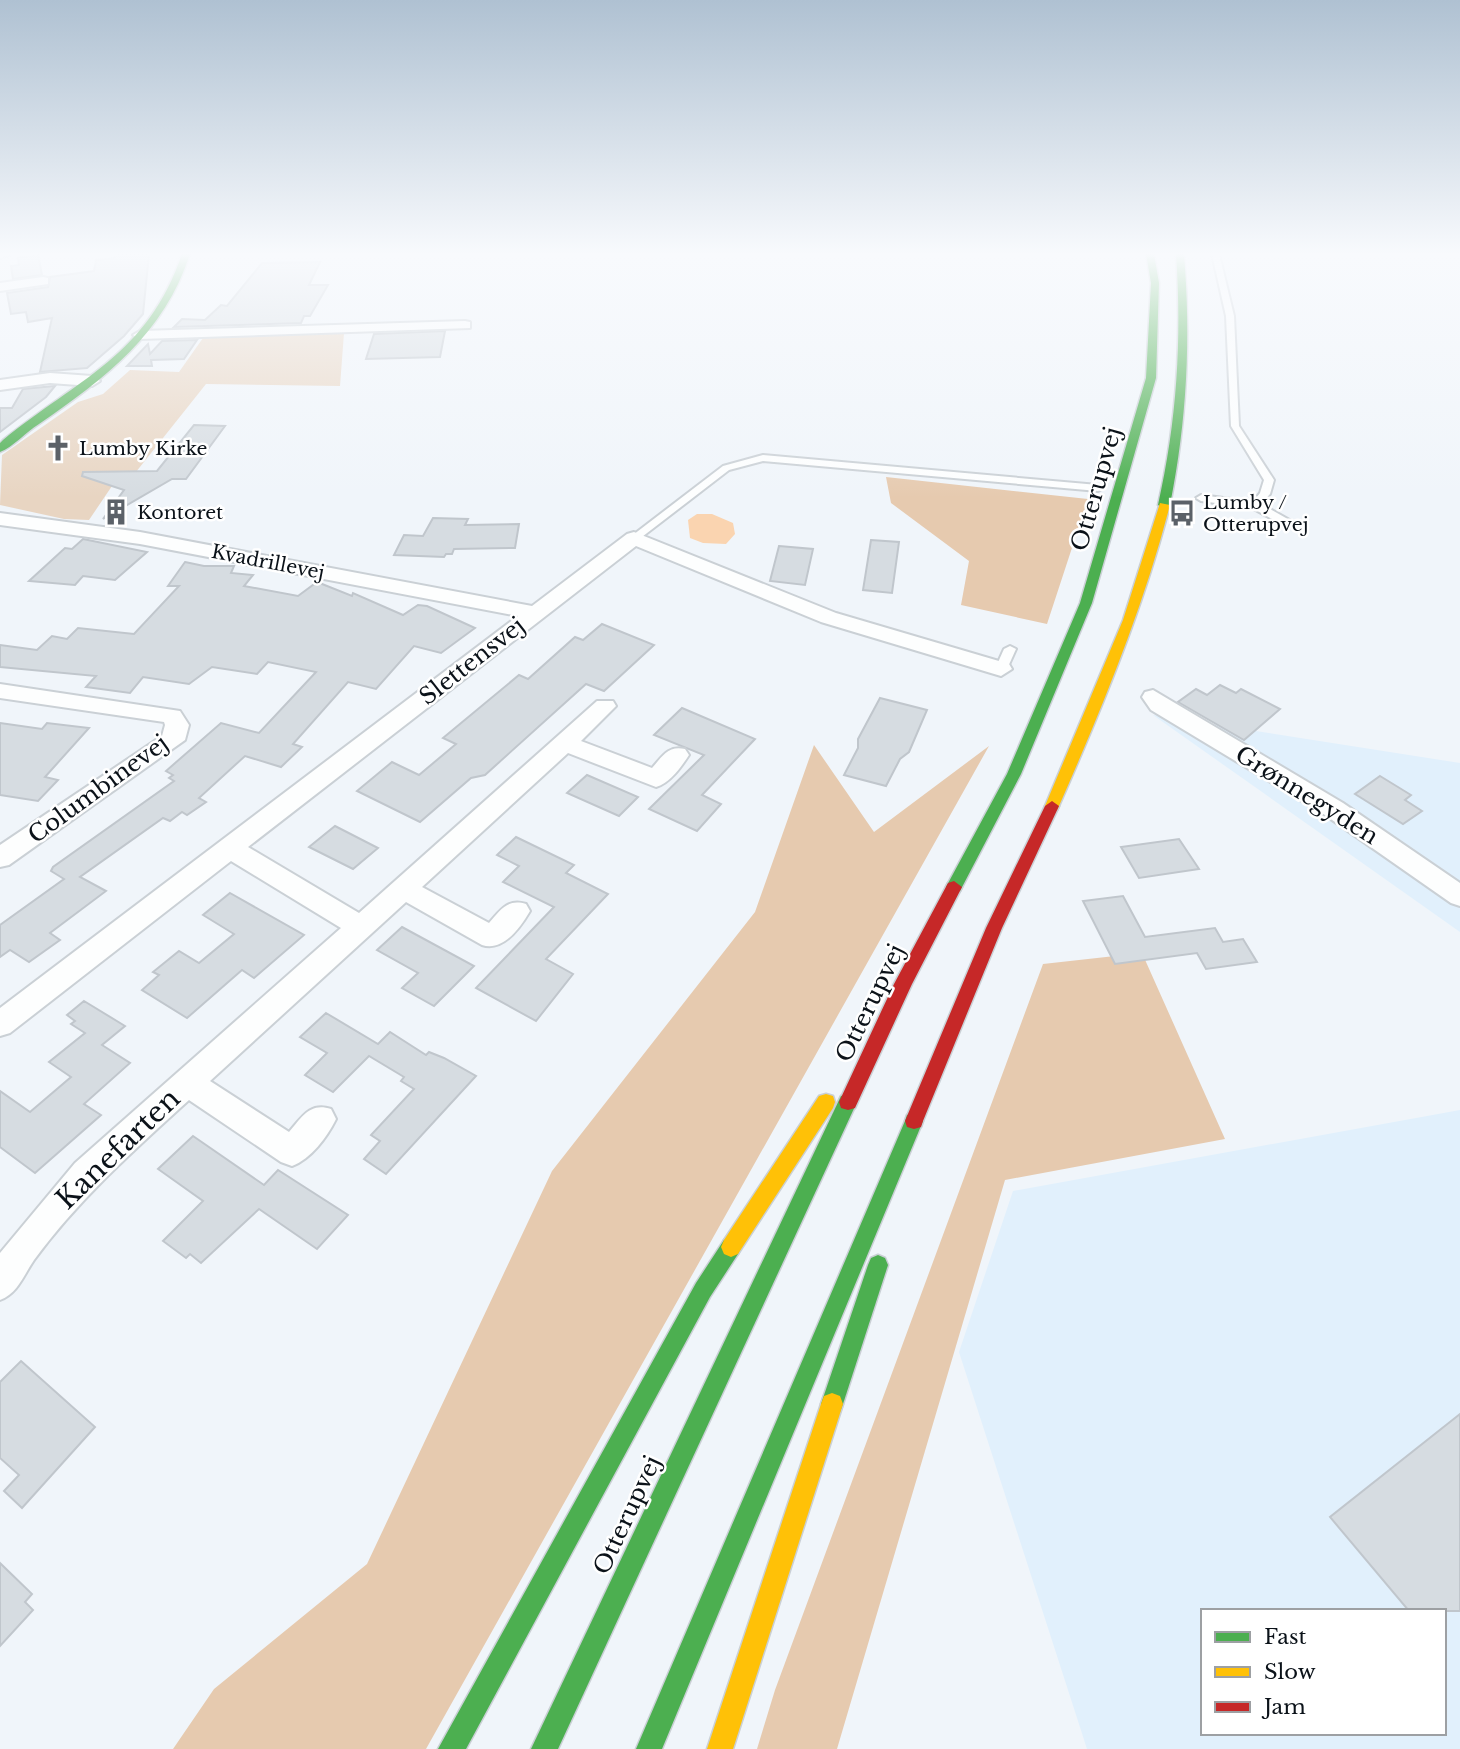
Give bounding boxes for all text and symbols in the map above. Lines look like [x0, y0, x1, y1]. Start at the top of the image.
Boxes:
street label: Otterupvej [1065, 424, 1127, 554]
church icon: Lumby Kirke [43, 433, 73, 463]
place label: Lumby Kirke [79, 437, 207, 460]
place label: Lumby / Otterupvej [1203, 491, 1308, 536]
building icon: Kontoret [101, 497, 131, 527]
bus stop icon: Lumby / Otterupvej [1167, 498, 1197, 528]
place label: Kontoret [137, 501, 224, 524]
street label: Kvadrillevej [210, 540, 326, 584]
street label: Slettensvej [414, 611, 530, 711]
street label: Columbinevej [22, 729, 174, 849]
street label: Grønnegyden [1230, 740, 1384, 850]
street label: Otterupvej [829, 940, 911, 1066]
street label: Kanefarten [49, 1081, 187, 1217]
street label: Otterupvej [587, 1451, 667, 1579]
legend [1201, 1609, 1446, 1735]
text: Fast [1264, 1624, 1306, 1650]
text: Slow [1264, 1659, 1316, 1685]
text: Jam [1261, 1694, 1306, 1720]

